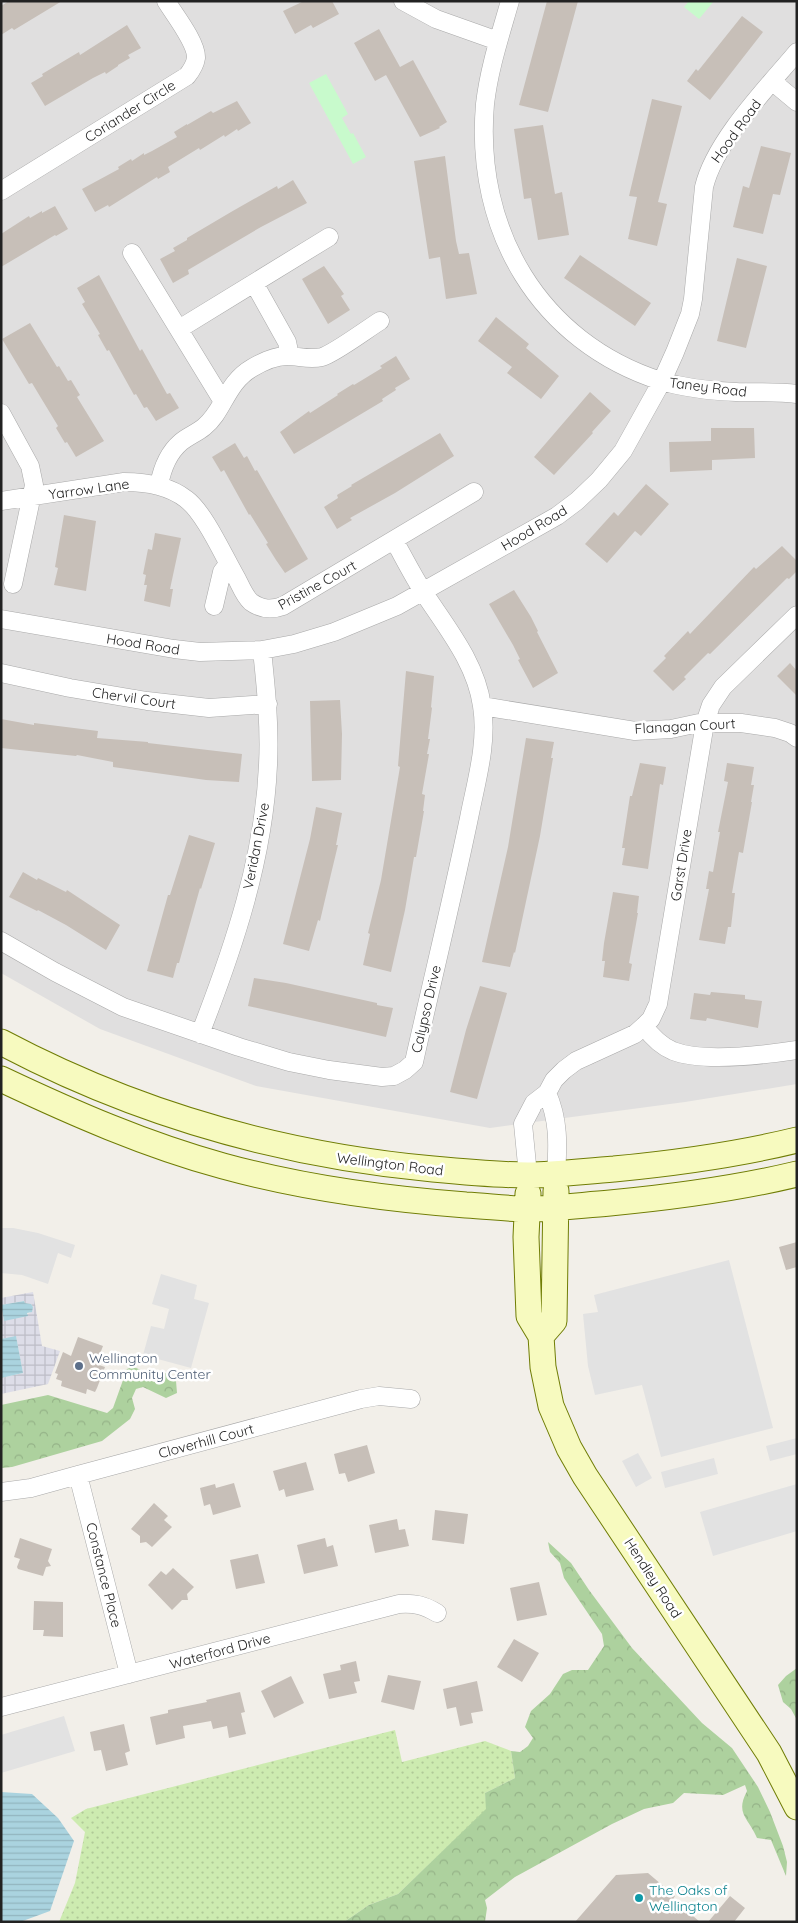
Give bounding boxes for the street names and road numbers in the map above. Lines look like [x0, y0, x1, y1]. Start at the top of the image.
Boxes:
street label: Coriander Circle [81, 76, 179, 146]
street label: Hood Road [707, 96, 765, 166]
street label: Taney Road [668, 373, 748, 401]
street label: Yarrow Lane [48, 474, 130, 504]
street label: Hood Road [498, 501, 570, 555]
street label: Pristine Court [275, 556, 359, 614]
street label: Hood Road [105, 629, 181, 659]
street label: Chervil Court [91, 683, 177, 713]
street label: Flanagan Court [634, 714, 736, 738]
street label: Veridan Drive [239, 801, 273, 891]
street label: Garst Drive [666, 828, 696, 902]
street label: Calypso Drive [407, 963, 445, 1055]
street label: Wellington Road [336, 1149, 444, 1179]
street label: Cloverhill Court [156, 1420, 256, 1462]
street label: Constance Place [82, 1521, 126, 1630]
street label: Hendley Road [620, 1535, 686, 1621]
street label: Waterford Drive [167, 1629, 273, 1673]

